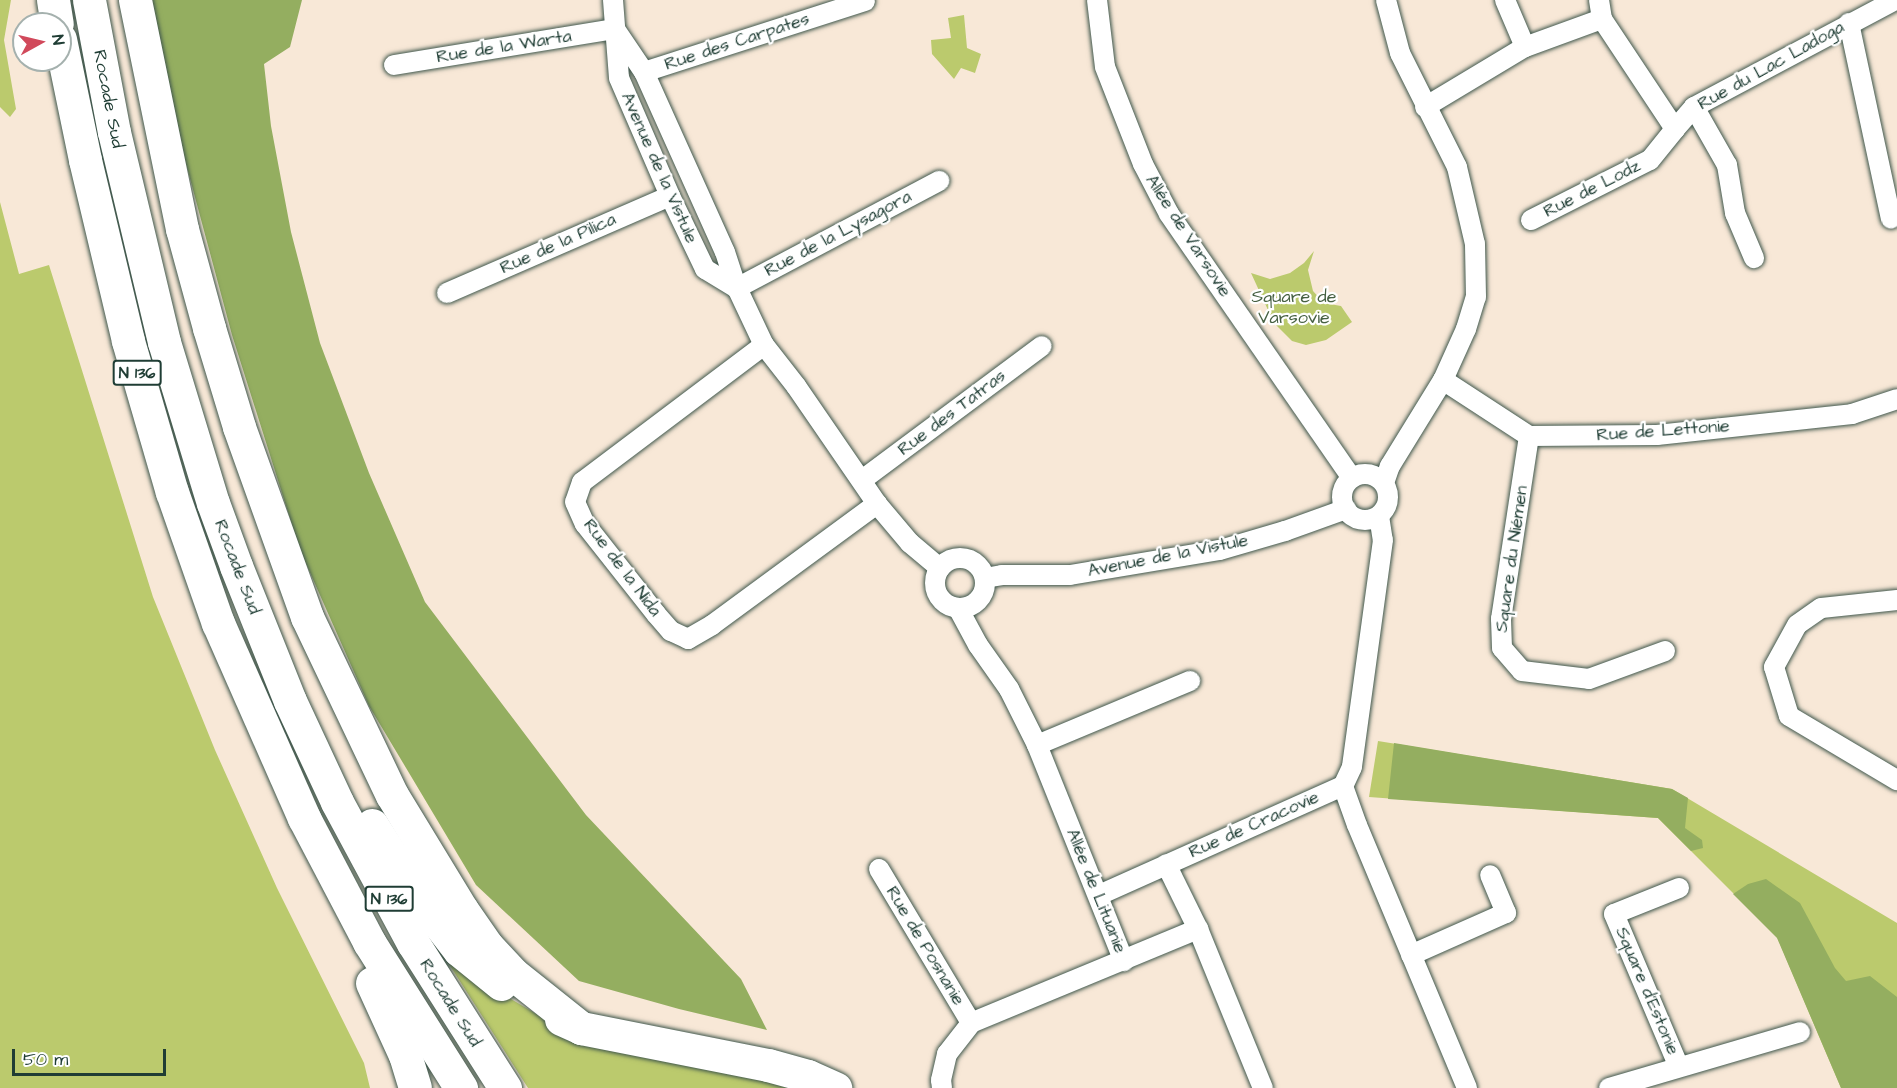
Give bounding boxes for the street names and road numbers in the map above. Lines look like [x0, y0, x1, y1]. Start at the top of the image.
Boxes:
street label: Rue des Carpates [662, 8, 812, 76]
street label: Rue du Lac Ladoga [1694, 17, 1848, 115]
street label: Rue de la Warta [435, 26, 573, 68]
street label: Rocade Sud [88, 48, 128, 150]
street label: Avenue de la Vistule [616, 89, 702, 247]
street label: Rue de Lodz [1540, 155, 1644, 223]
street label: Allée de Varsovie [1140, 171, 1236, 301]
street label: Rue de la Lysagora [761, 186, 915, 282]
street label: Rue de la Pilica [497, 209, 619, 279]
road number: N 136 [112, 360, 162, 386]
street label: Rue des Tatras [894, 365, 1010, 461]
street label: Rue de Lettonie [1596, 416, 1730, 446]
street label: Square du Niémen [1491, 484, 1533, 634]
street label: Rue de la Nida [578, 515, 666, 621]
street label: Rocade Sud [209, 517, 265, 617]
street label: Avenue de la Vistule [1086, 530, 1250, 582]
street label: Rue de Cracovie [1186, 787, 1322, 863]
street label: Allée de Lituanie [1061, 826, 1131, 956]
street label: Rue de Posnanie [881, 882, 969, 1010]
road number: N 136 [364, 886, 414, 912]
street label: Square d'Estonie [1610, 924, 1684, 1058]
street label: Rocade Sud [414, 955, 486, 1051]

